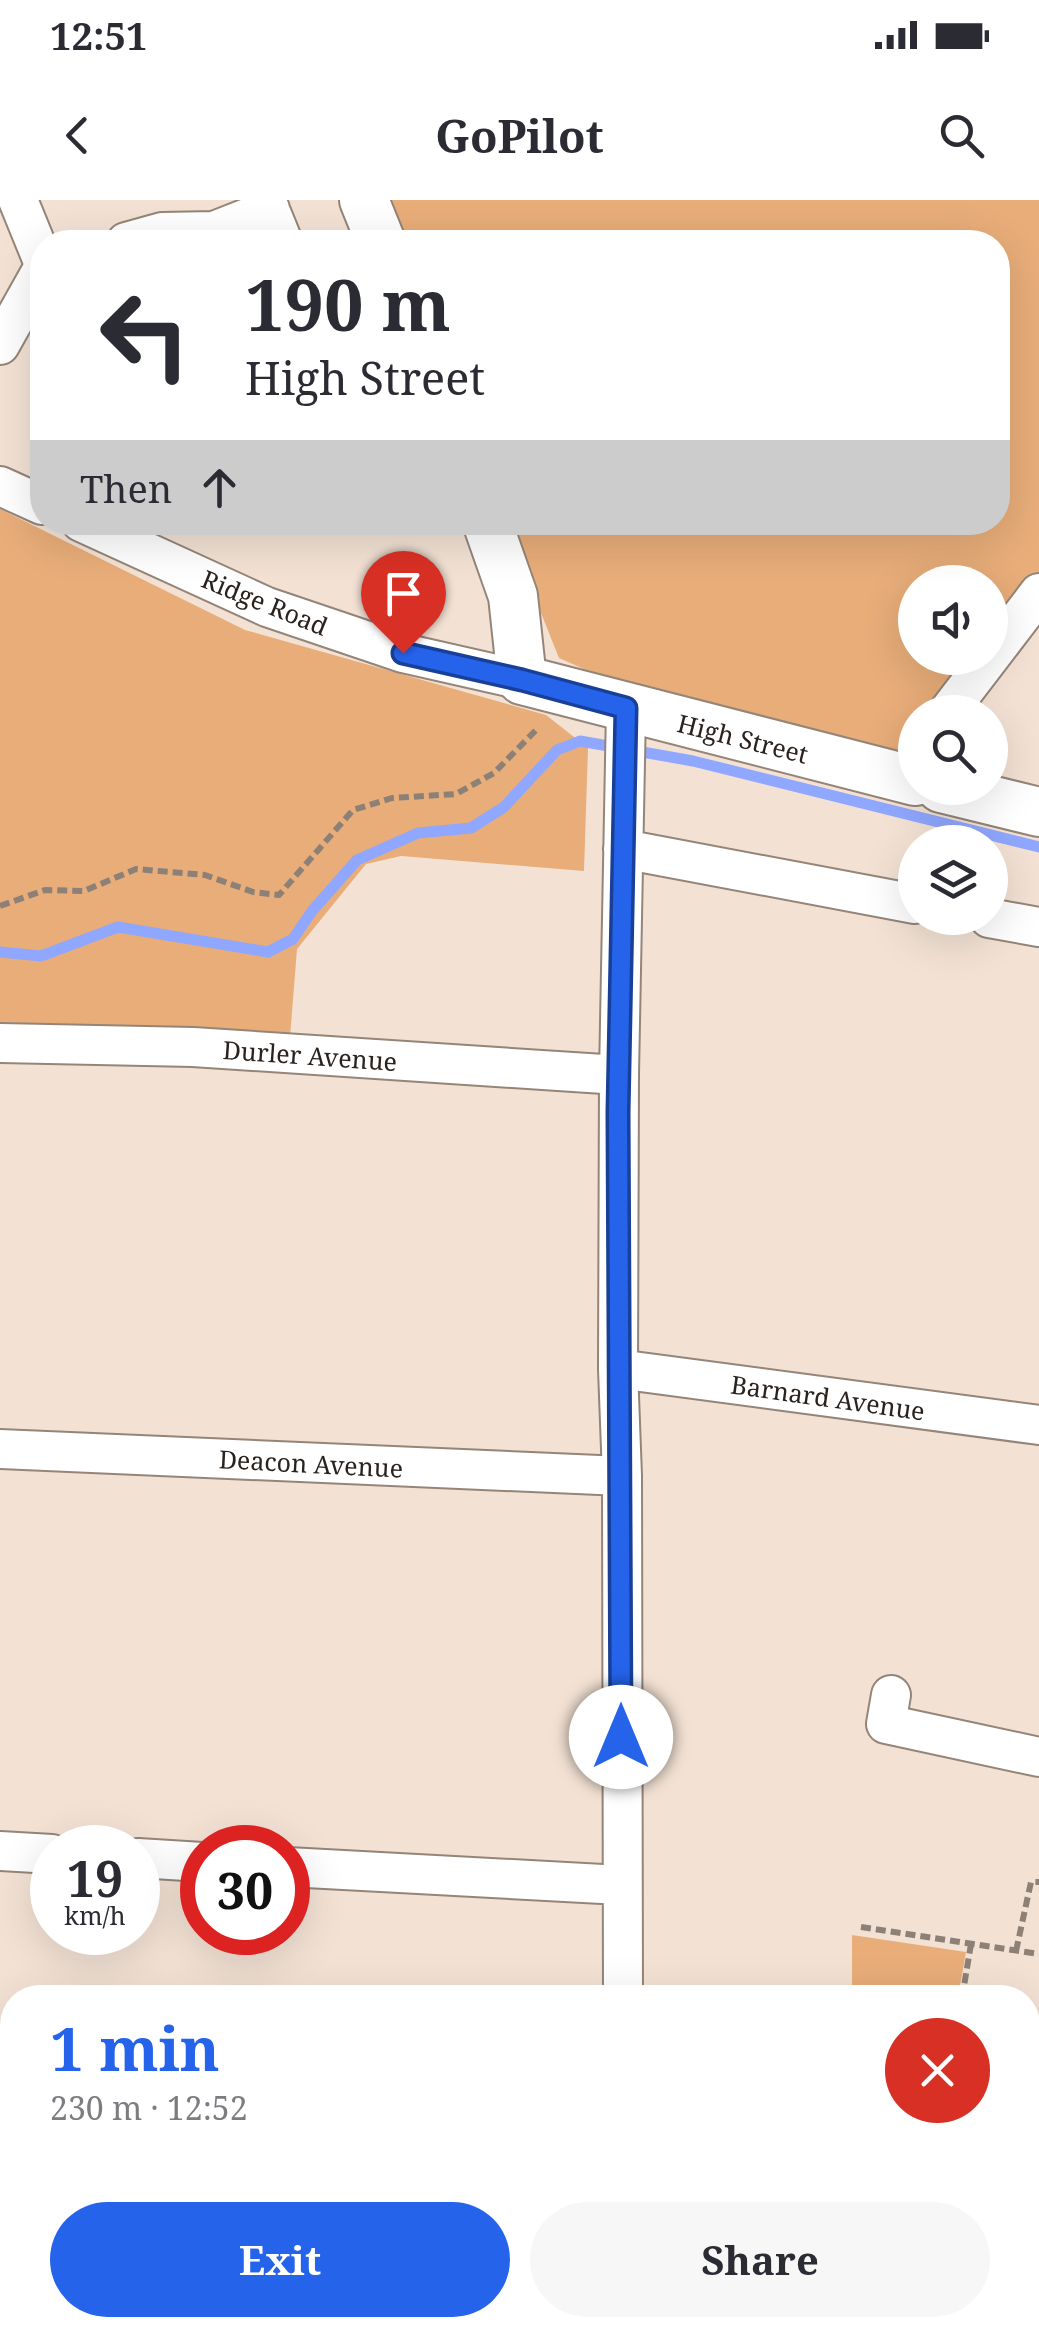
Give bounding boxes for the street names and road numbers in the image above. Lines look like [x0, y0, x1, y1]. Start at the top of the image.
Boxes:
street label: Ridge Road [197, 561, 333, 643]
street label: High Street [674, 705, 812, 771]
street label: Durler Avenue [222, 1032, 398, 1078]
street label: Barnard Avenue [729, 1367, 927, 1427]
street label: Deacon Avenue [218, 1441, 404, 1485]

